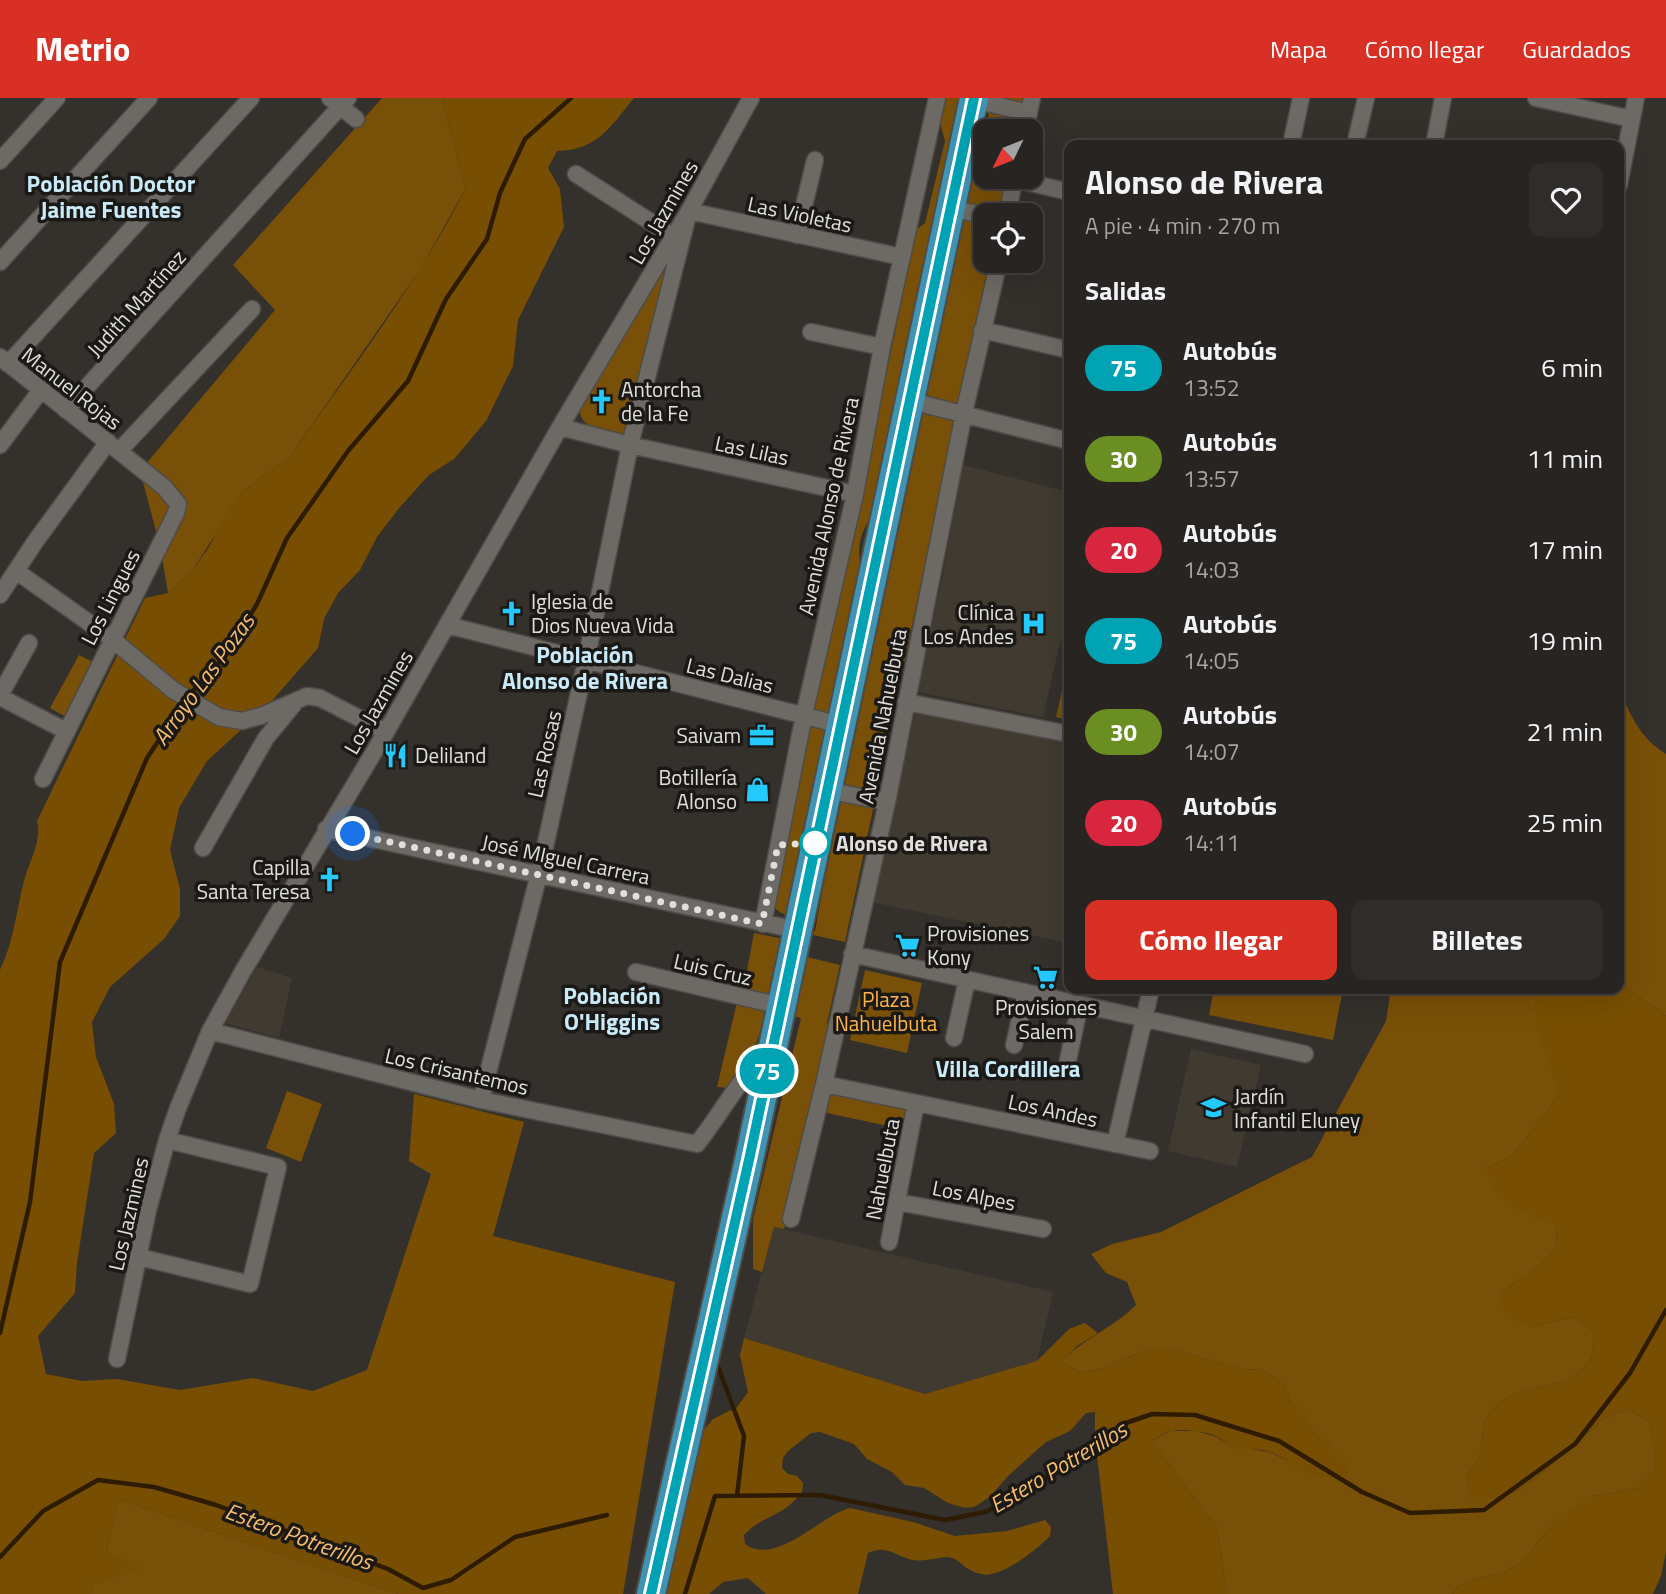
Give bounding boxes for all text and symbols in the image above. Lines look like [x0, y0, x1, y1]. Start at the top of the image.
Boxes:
text: Metrio [35, 24, 130, 74]
text: Mapa [1270, 31, 1327, 67]
text: Cómo llegar [1365, 31, 1484, 67]
text: Guardados [1522, 31, 1631, 67]
north arrow [973, 119, 1043, 189]
map controls [973, 119, 1043, 273]
street label: Los Jazmines [620, 154, 706, 270]
text: Alonso de Rivera [1085, 157, 1323, 207]
button: heart [1529, 163, 1603, 237]
district label: Población Doctor Jaime Fuentes [27, 166, 196, 227]
street label: Las Violetas [745, 187, 855, 241]
button: locate [973, 203, 1043, 273]
text: A pie · 4 min · 270 m [1085, 208, 1280, 243]
street label: Judith Martínez [79, 242, 193, 364]
text: Salidas [1085, 271, 1166, 310]
text: Autobús [1183, 331, 1277, 370]
street label: Manuel Rojas [15, 339, 129, 437]
text: 6 min [1541, 348, 1603, 387]
text: 75 [1110, 350, 1137, 386]
text: 13:52 [1183, 370, 1240, 405]
place label: Antorcha de la Fe [621, 373, 702, 429]
church icon: Antorcha de la Fe [587, 387, 615, 415]
street label: Avenida Alonso de Rivera [789, 394, 867, 618]
text: Autobús [1183, 422, 1277, 461]
street label: Las Lilas [712, 427, 792, 473]
text: 11 min [1527, 439, 1603, 478]
text: 30 [1110, 441, 1137, 477]
text: 13:57 [1183, 461, 1240, 496]
text: Autobús [1183, 513, 1277, 552]
text: 17 min [1527, 530, 1603, 569]
text: 20 [1110, 532, 1137, 568]
street label: Los Lingues [72, 544, 148, 650]
text: 14:03 [1183, 552, 1240, 587]
place label: Iglesia de Dios Nueva Vida [531, 585, 674, 641]
place label: Clínica Los Andes [923, 596, 1014, 652]
church icon: Iglesia de Dios Nueva Vida [497, 599, 525, 627]
water label: Arroyo Las Pozas [143, 604, 264, 752]
text: Autobús [1183, 604, 1277, 643]
hospital icon: Clínica Los Andes [1020, 610, 1048, 638]
text: 19 min [1527, 621, 1603, 660]
text: 75 [1110, 623, 1137, 659]
street label: Avenida Nahuelbuta [849, 625, 915, 806]
district label: Población Alonso de Rivera [502, 637, 668, 698]
text: 14:05 [1183, 643, 1240, 678]
street label: Los Jazmines [335, 644, 421, 760]
street label: Las Dalias [683, 649, 777, 701]
text: Autobús [1183, 695, 1277, 734]
street label: Las Rosas [518, 707, 570, 801]
text: 21 min [1527, 712, 1603, 751]
text: 30 [1110, 714, 1137, 750]
place label: Saivam [676, 719, 741, 751]
office icon: Saivam [747, 721, 775, 749]
text: 14:07 [1183, 734, 1240, 769]
place label: Deliland [415, 739, 486, 771]
restaurant icon: Deliland [381, 741, 409, 769]
place label: Botillería Alonso [658, 761, 737, 817]
shop icon: Botillería Alonso [743, 775, 771, 803]
text: Autobús [1183, 786, 1277, 825]
text: 25 min [1527, 803, 1603, 842]
text: 20 [1110, 805, 1137, 841]
your location [335, 816, 370, 851]
text: 14:11 [1183, 825, 1240, 860]
street label: José MIguel Carrera [479, 826, 654, 893]
place label: Alonso de Rivera [836, 827, 988, 859]
marker: Alonso de Rivera [800, 828, 830, 858]
place label: Capilla Santa Teresa [197, 851, 310, 907]
church icon: Capilla Santa Teresa [316, 865, 344, 893]
button: Cómo llegar [1085, 900, 1337, 980]
button: Billetes [1351, 900, 1603, 980]
place label: Provisiones Kony [927, 917, 1029, 973]
supermarket icon: Provisiones Kony [893, 931, 921, 959]
street label: Luis Cruz [671, 944, 755, 994]
supermarket icon: Provisiones Salem [1032, 964, 1060, 992]
district label: Población O'Higgins [563, 978, 661, 1039]
park label: Plaza Nahuelbuta [835, 983, 938, 1039]
place label: Provisiones Salem [995, 991, 1097, 1047]
street label: Los Crisantemos [382, 1039, 532, 1103]
line badge: 75 [736, 1048, 798, 1094]
district label: Villa Cordillera [935, 1051, 1081, 1086]
text: 75 [754, 1053, 780, 1089]
place label: Jardín Infantil Eluney [1234, 1080, 1360, 1136]
street label: Los Andes [1005, 1085, 1101, 1135]
school or university icon: Jardín Infantil Eluney [1200, 1094, 1228, 1122]
street label: Nahuelbuta [856, 1115, 908, 1222]
street label: Los Jazmines [99, 1154, 157, 1274]
street label: Los Alpes [930, 1171, 1018, 1219]
water label: Estero Potrerillos [983, 1411, 1135, 1522]
water label: Estero Potrerillos [220, 1493, 380, 1580]

